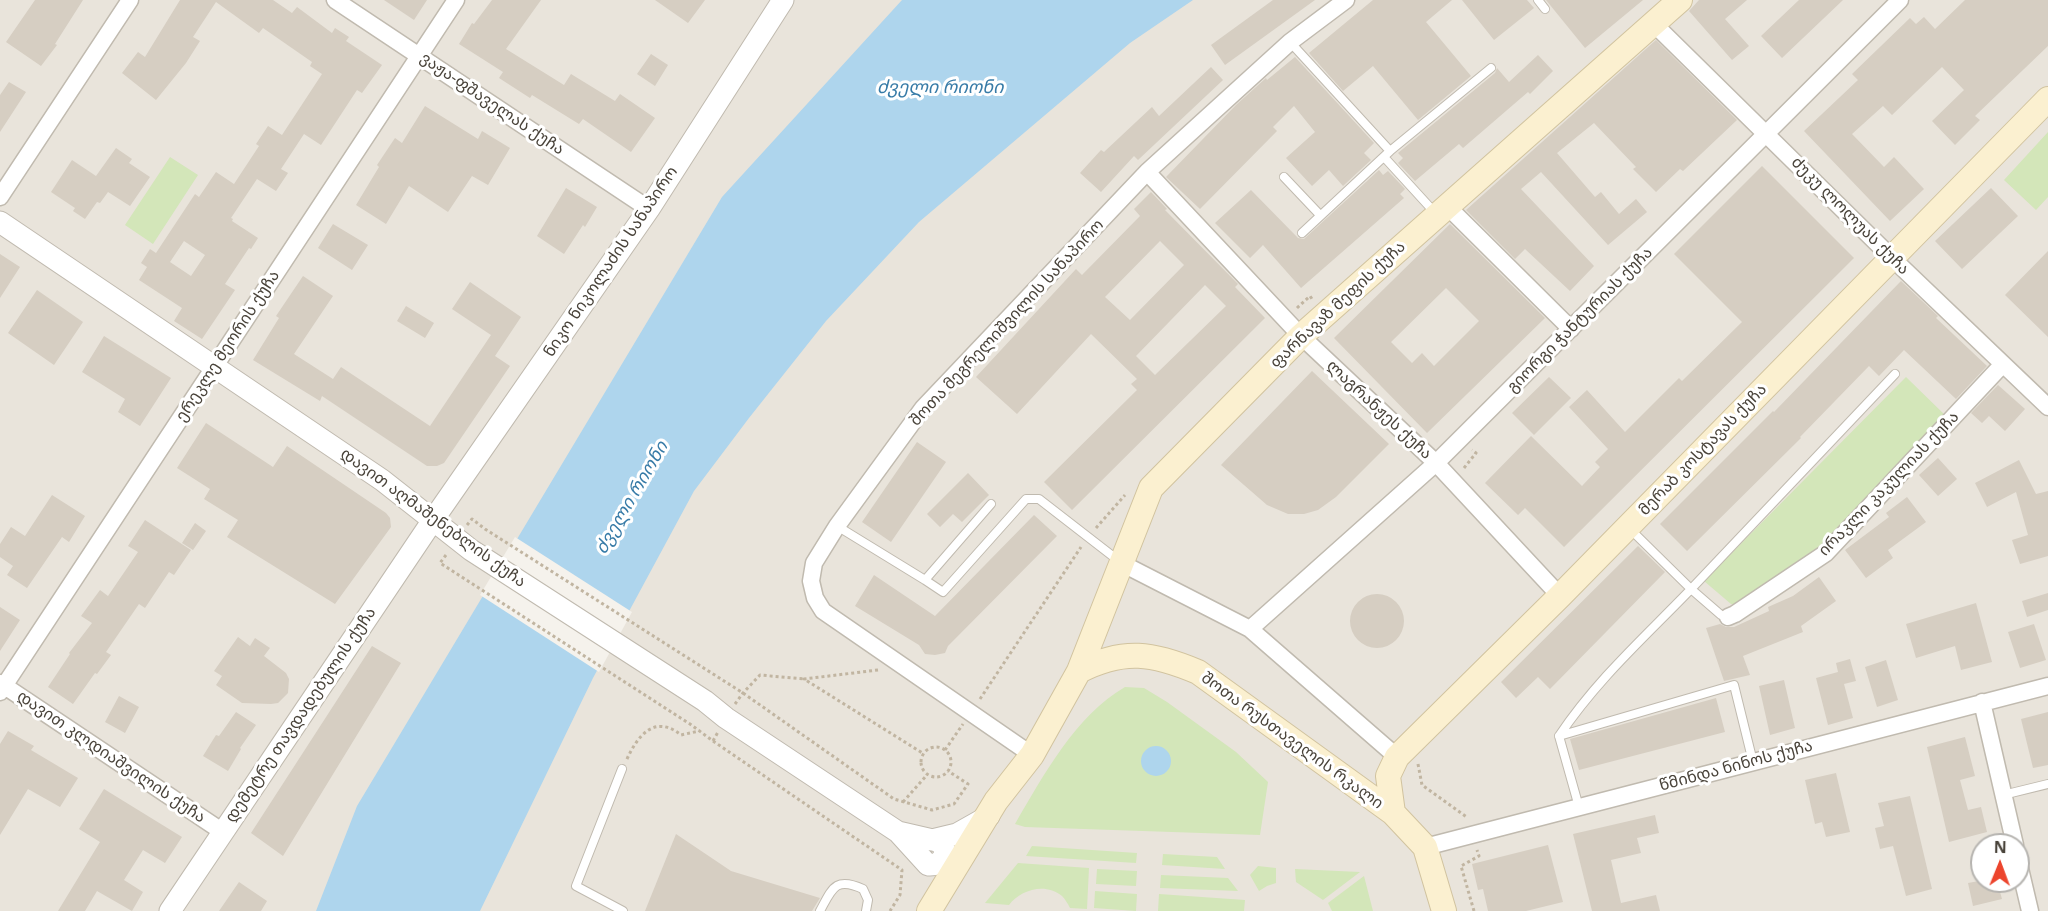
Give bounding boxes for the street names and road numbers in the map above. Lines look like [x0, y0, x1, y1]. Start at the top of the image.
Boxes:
street label: ვაჟა-ფშაველას ქუჩა [416, 49, 568, 159]
street label: ძუკუ ლოლუას ქუჩა [1787, 153, 1913, 279]
street label: ნიკო ნიკოლაძის სანაპირო [540, 163, 682, 361]
street label: შოთა მეგრელიშვილის სანაპირო [906, 216, 1108, 430]
street label: ფარნავაზ მეფის ქუჩა [1267, 237, 1409, 373]
street label: გიორგი ჭანტურიას ქუჩა [1503, 243, 1657, 397]
street label: ერეკლე მეორის ქუჩა [172, 267, 284, 425]
street label: ლაგრანჟეს ქუჩა [1322, 356, 1436, 464]
street label: მერაბ კოსტავას ქუჩა [1635, 380, 1771, 520]
street label: ირაკლი კაკულიას ქუჩა [1815, 408, 1963, 560]
street label: დავით აღმაშენებლის ქუჩა [337, 444, 529, 592]
street label: დემეტრე თავდადებულის ქუჩა [222, 604, 380, 826]
street label: შოთა რუსთაველის რკალი [1197, 668, 1387, 814]
street label: დავით კლდიაშვილის ქუჩა [13, 687, 209, 827]
street label: წმინდა ნინოს ქუჩა [1657, 736, 1815, 796]

